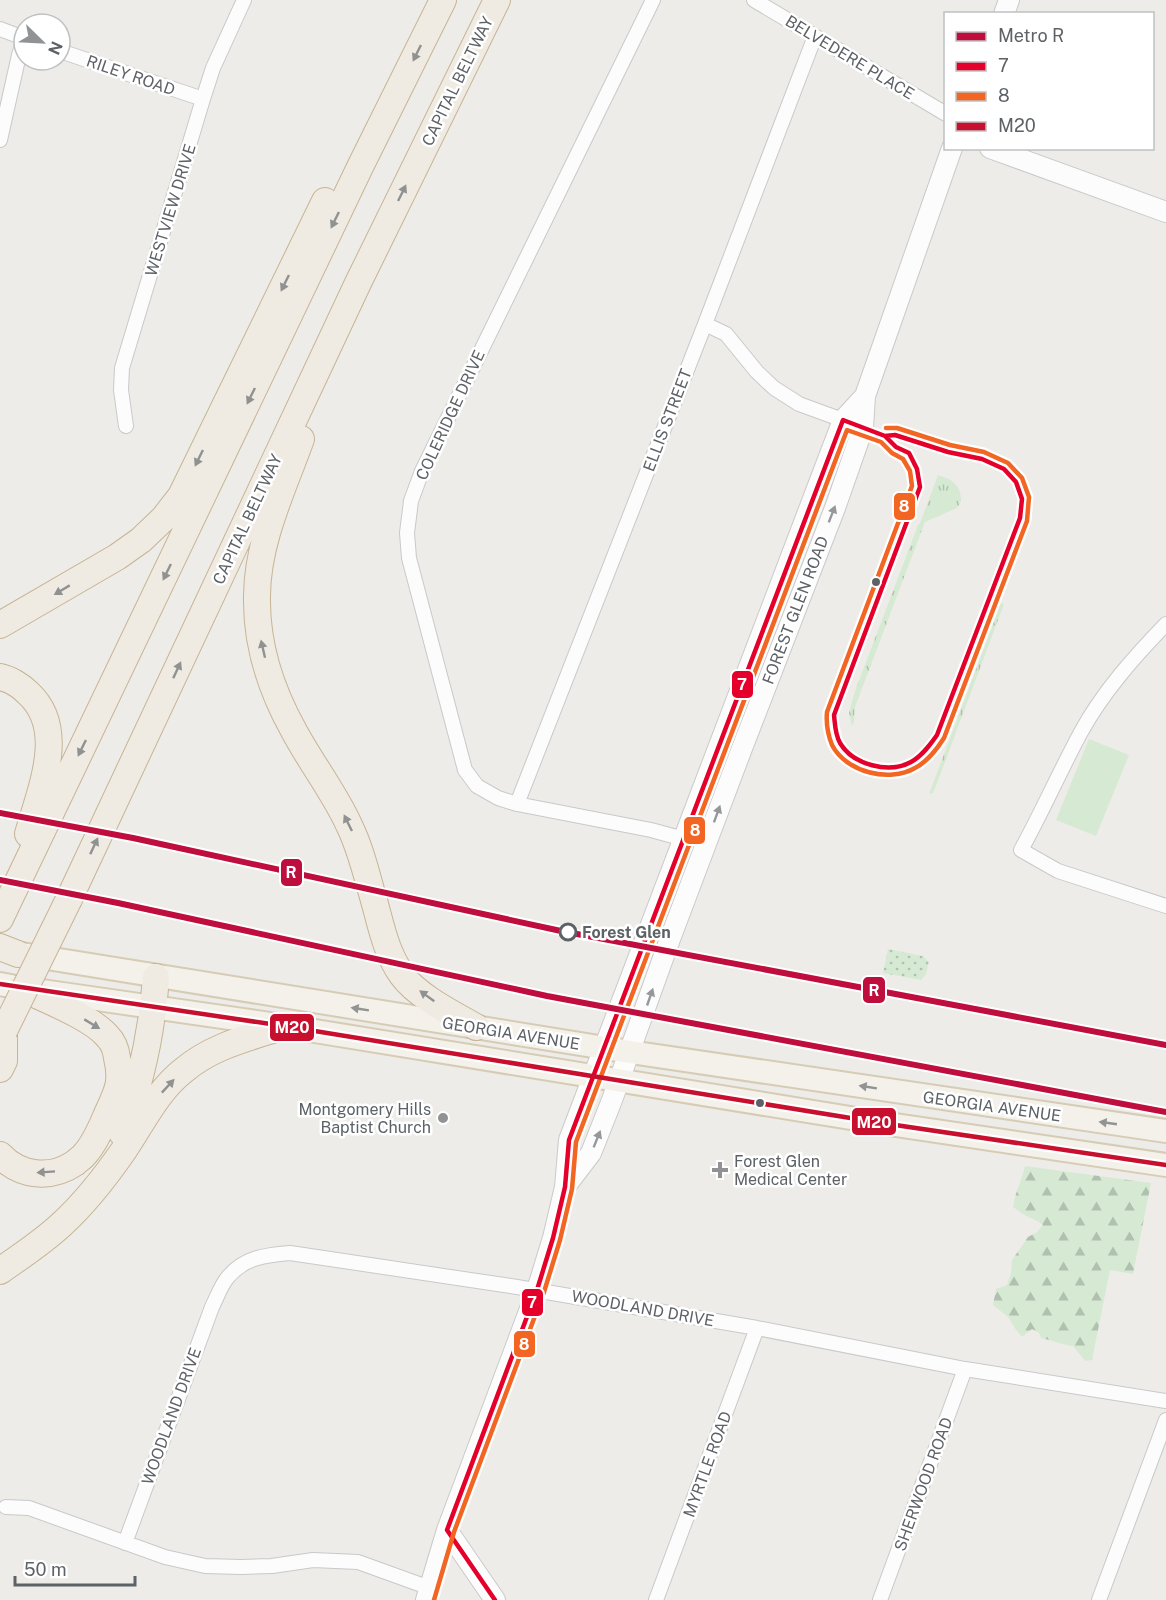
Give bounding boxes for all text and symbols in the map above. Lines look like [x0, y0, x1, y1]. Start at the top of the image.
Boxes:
street label: BELVEDERE PLACE [782, 11, 918, 103]
north arrow [12, 12, 72, 72]
legend [944, 12, 1154, 150]
street label: CAPITAL BELTWAY [418, 13, 497, 149]
text: Metro R [998, 25, 1064, 46]
text: N [44, 38, 66, 57]
one-way arrow [412, 44, 421, 61]
street label: RILEY ROAD [84, 51, 178, 100]
text: 7 [998, 55, 1009, 76]
text: 8 [998, 85, 1010, 106]
text: M20 [998, 115, 1036, 136]
street label: WESTVIEW DRIVE [141, 142, 200, 279]
one-way arrow [398, 185, 407, 202]
one-way arrow [331, 211, 340, 228]
one-way arrow [280, 274, 289, 291]
street label: COLERIDGE DRIVE [412, 347, 489, 483]
street label: ELLIS STREET [639, 366, 696, 474]
one-way arrow [246, 387, 255, 404]
one-way arrow [195, 450, 204, 467]
street label: CAPITAL BELTWAY [209, 451, 286, 587]
line badge: 8 [893, 492, 916, 521]
text: 8 [899, 497, 910, 516]
one-way arrow [828, 505, 838, 523]
street label: FOREST GLEN ROAD [758, 533, 832, 687]
one-way arrow [162, 563, 171, 580]
unlabelled marker [870, 576, 882, 588]
one-way arrow [54, 584, 70, 595]
one-way arrow [257, 639, 267, 658]
one-way arrow [172, 661, 181, 678]
line badge: 7 [731, 670, 754, 699]
text: 7 [737, 675, 747, 694]
one-way arrow [78, 739, 87, 756]
one-way arrow [713, 805, 722, 823]
one-way arrow [343, 814, 352, 831]
line badge: 8 [683, 816, 706, 845]
text: 8 [690, 821, 701, 840]
one-way arrow [89, 838, 98, 855]
line badge: R [280, 858, 303, 887]
text: R [285, 863, 297, 882]
marker: Forest Glen [559, 923, 577, 941]
place label: Forest Glen [582, 923, 671, 942]
line badge: R [862, 976, 886, 1004]
text: R [868, 981, 880, 1000]
one-way arrow [645, 988, 655, 1006]
one-way arrow [419, 990, 435, 1002]
one-way arrow [350, 1004, 369, 1013]
line badge: M20 [269, 1013, 315, 1042]
street label: GEORGIA AVENUE [441, 1013, 581, 1054]
one-way arrow [84, 1018, 100, 1029]
text: M20 [274, 1018, 310, 1037]
one-way arrow [161, 1079, 174, 1094]
one-way arrow [859, 1083, 878, 1092]
street label: GEORGIA AVENUE [922, 1087, 1062, 1126]
unlabelled marker [754, 1097, 766, 1109]
place label: Montgomery Hills Baptist Church [298, 1100, 431, 1137]
line badge: M20 [851, 1107, 897, 1136]
marker: Montgomery Hills Baptist Church [436, 1111, 450, 1125]
text: M20 [856, 1113, 892, 1132]
one-way arrow [1099, 1118, 1118, 1127]
one-way arrow [593, 1130, 602, 1148]
place label: Forest Glen Medical Center [734, 1152, 847, 1189]
marker: Forest Glen Medical Center [711, 1161, 729, 1179]
one-way arrow [36, 1167, 55, 1177]
street label: WOODLAND DRIVE [570, 1287, 716, 1330]
line badge: 7 [521, 1288, 544, 1317]
text: 7 [527, 1293, 537, 1312]
line badge: 8 [513, 1330, 536, 1358]
text: 8 [519, 1335, 530, 1354]
street label: WOODLAND DRIVE [138, 1345, 205, 1487]
street label: MYRTLE ROAD [679, 1409, 735, 1520]
street label: SHERWOOD ROAD [890, 1415, 957, 1554]
scale bar [15, 1549, 135, 1587]
text: 50 m [24, 1559, 67, 1580]

